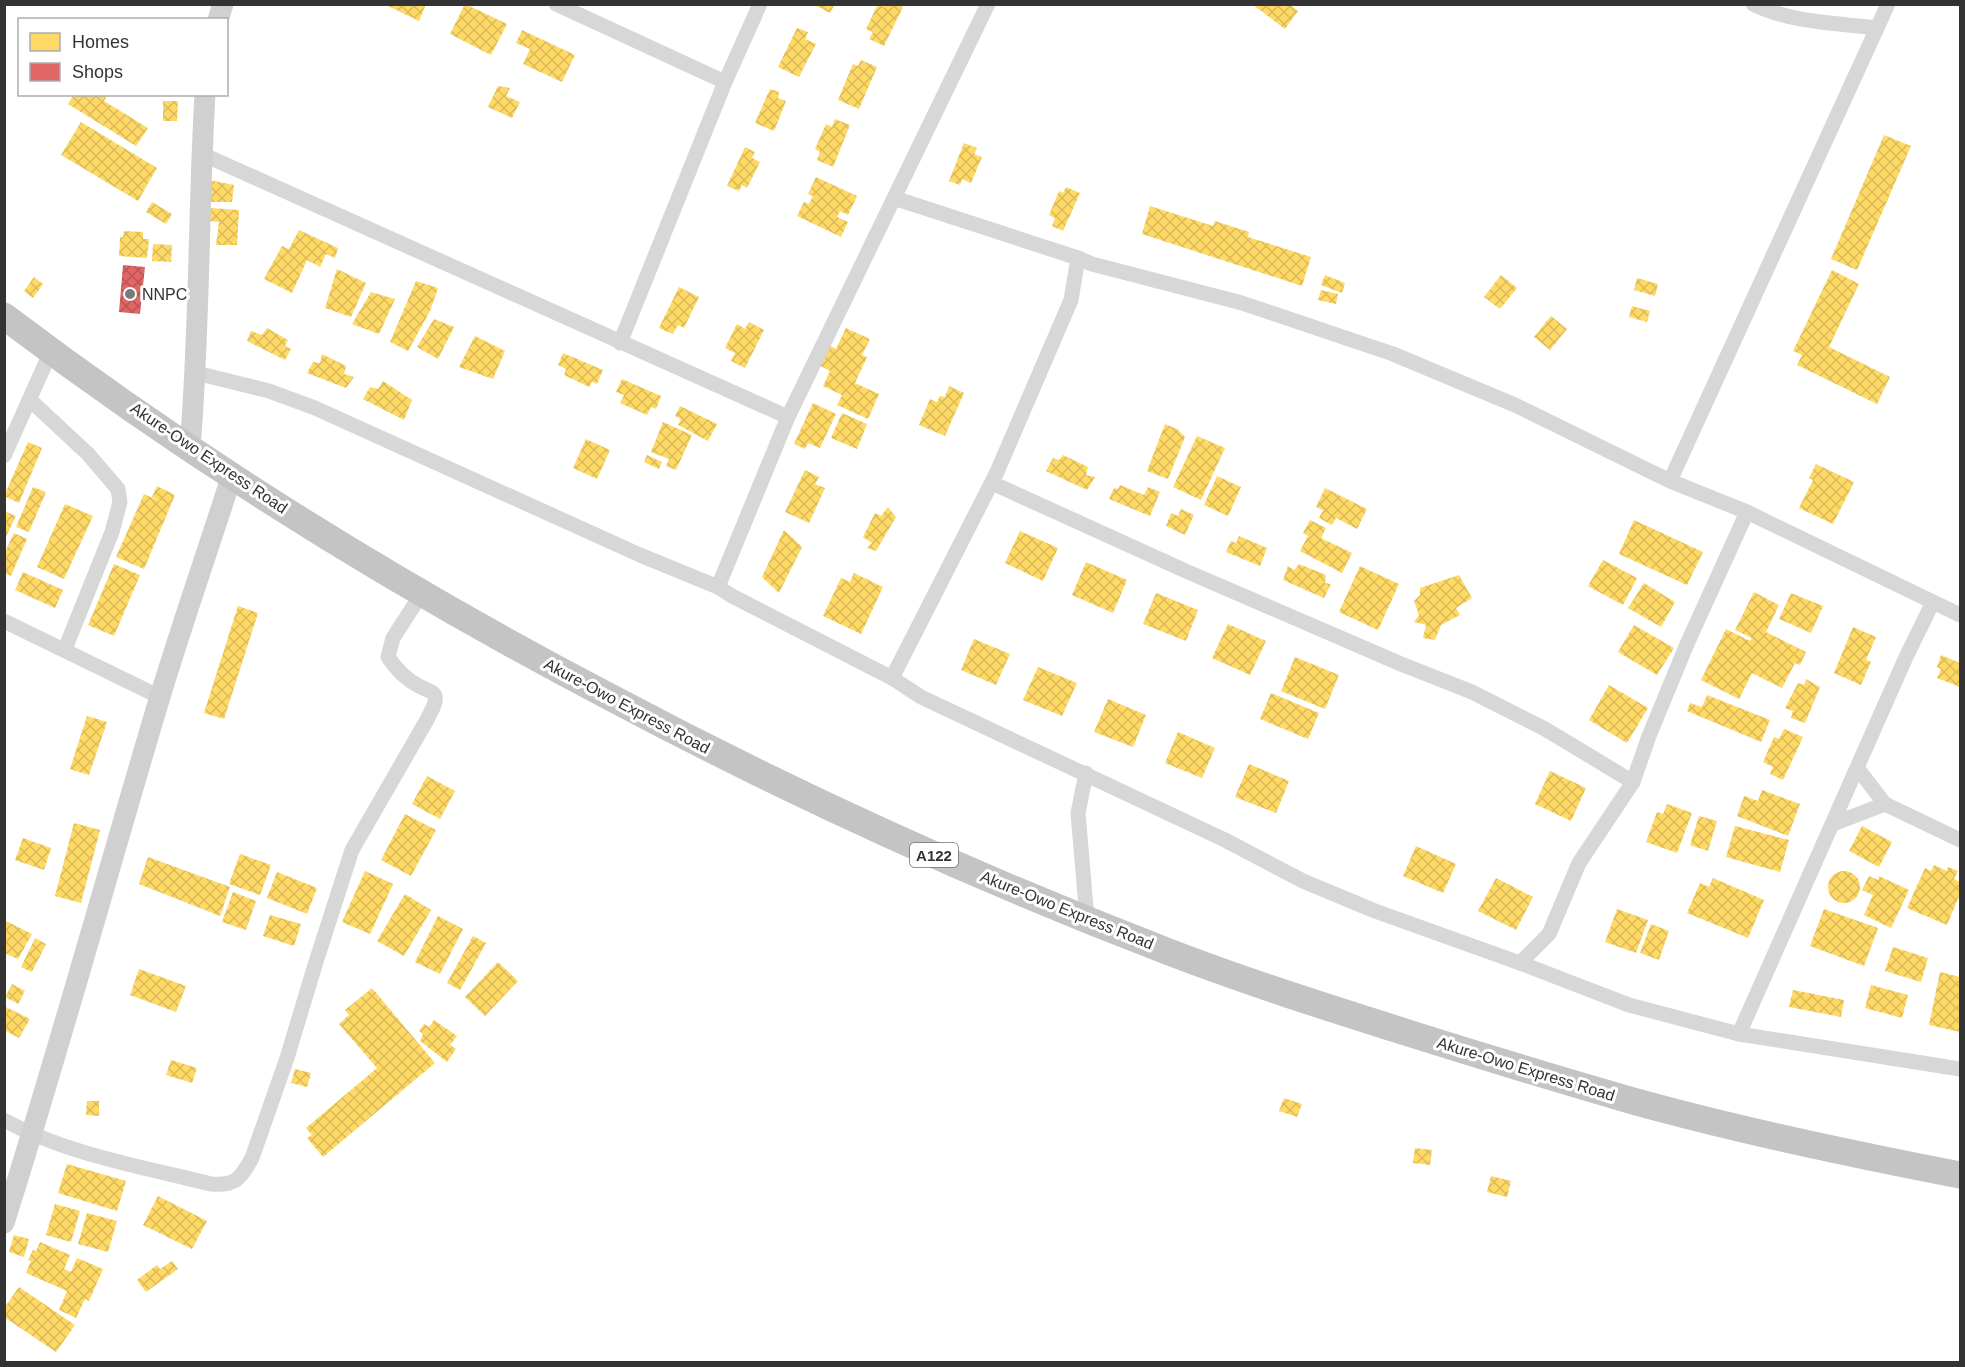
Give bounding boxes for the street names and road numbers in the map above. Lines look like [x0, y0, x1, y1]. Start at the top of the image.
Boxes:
street label: Akure-Owo Express Road [128, 399, 290, 517]
street label: Akure-Owo Express Road [541, 655, 713, 757]
road number: A122 [910, 843, 958, 867]
street label: Akure-Owo Express Road [978, 867, 1156, 953]
street label: Akure-Owo Express Road [1435, 1034, 1617, 1104]

